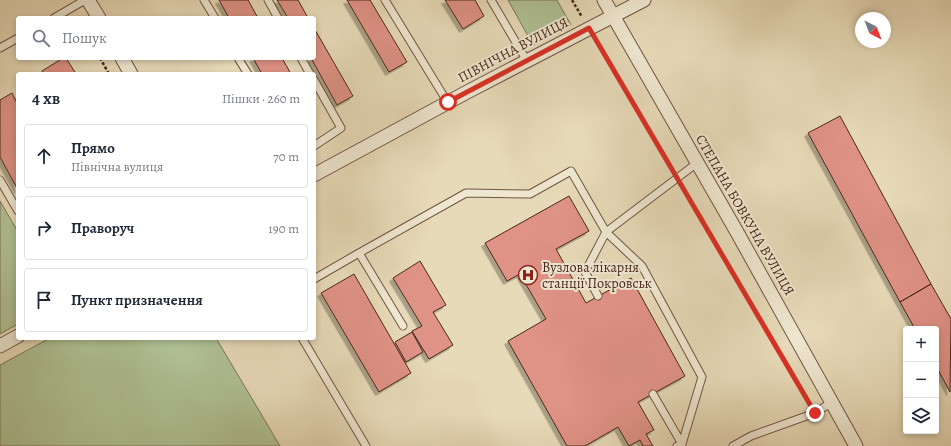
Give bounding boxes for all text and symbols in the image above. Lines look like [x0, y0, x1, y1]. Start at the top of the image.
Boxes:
north arrow [855, 12, 891, 48]
street label: ПІВНІЧНА ВУЛИЦЯ [454, 13, 572, 87]
search box [16, 16, 316, 60]
icon: search [30, 27, 52, 49]
text: Пошук [62, 28, 107, 48]
text: 4 хв [32, 87, 60, 110]
text: Пішки · 260 m [222, 90, 300, 107]
route start [439, 93, 457, 111]
street label: СТЕПАНА БОВКУНА ВУЛИЦЯ [691, 131, 799, 299]
text: Прямо [71, 138, 115, 158]
icon: ahead [33, 145, 55, 167]
text: 70 m [273, 148, 299, 165]
text: Північна вулиця [71, 158, 163, 175]
icon: right [33, 217, 55, 239]
text: Праворуч [71, 218, 134, 238]
text: 190 m [268, 220, 299, 237]
place label: Вузлова лікарня станції Покровськ [542, 258, 652, 293]
hospital icon: Вузлова лікарня станції Покровськ [517, 264, 539, 286]
icon: arrive [33, 289, 55, 311]
text: Пункт призначення [71, 290, 203, 310]
map controls [903, 326, 939, 434]
button: + [903, 326, 939, 362]
button: − [903, 362, 939, 398]
button: layers [903, 398, 939, 434]
route end [806, 404, 824, 422]

